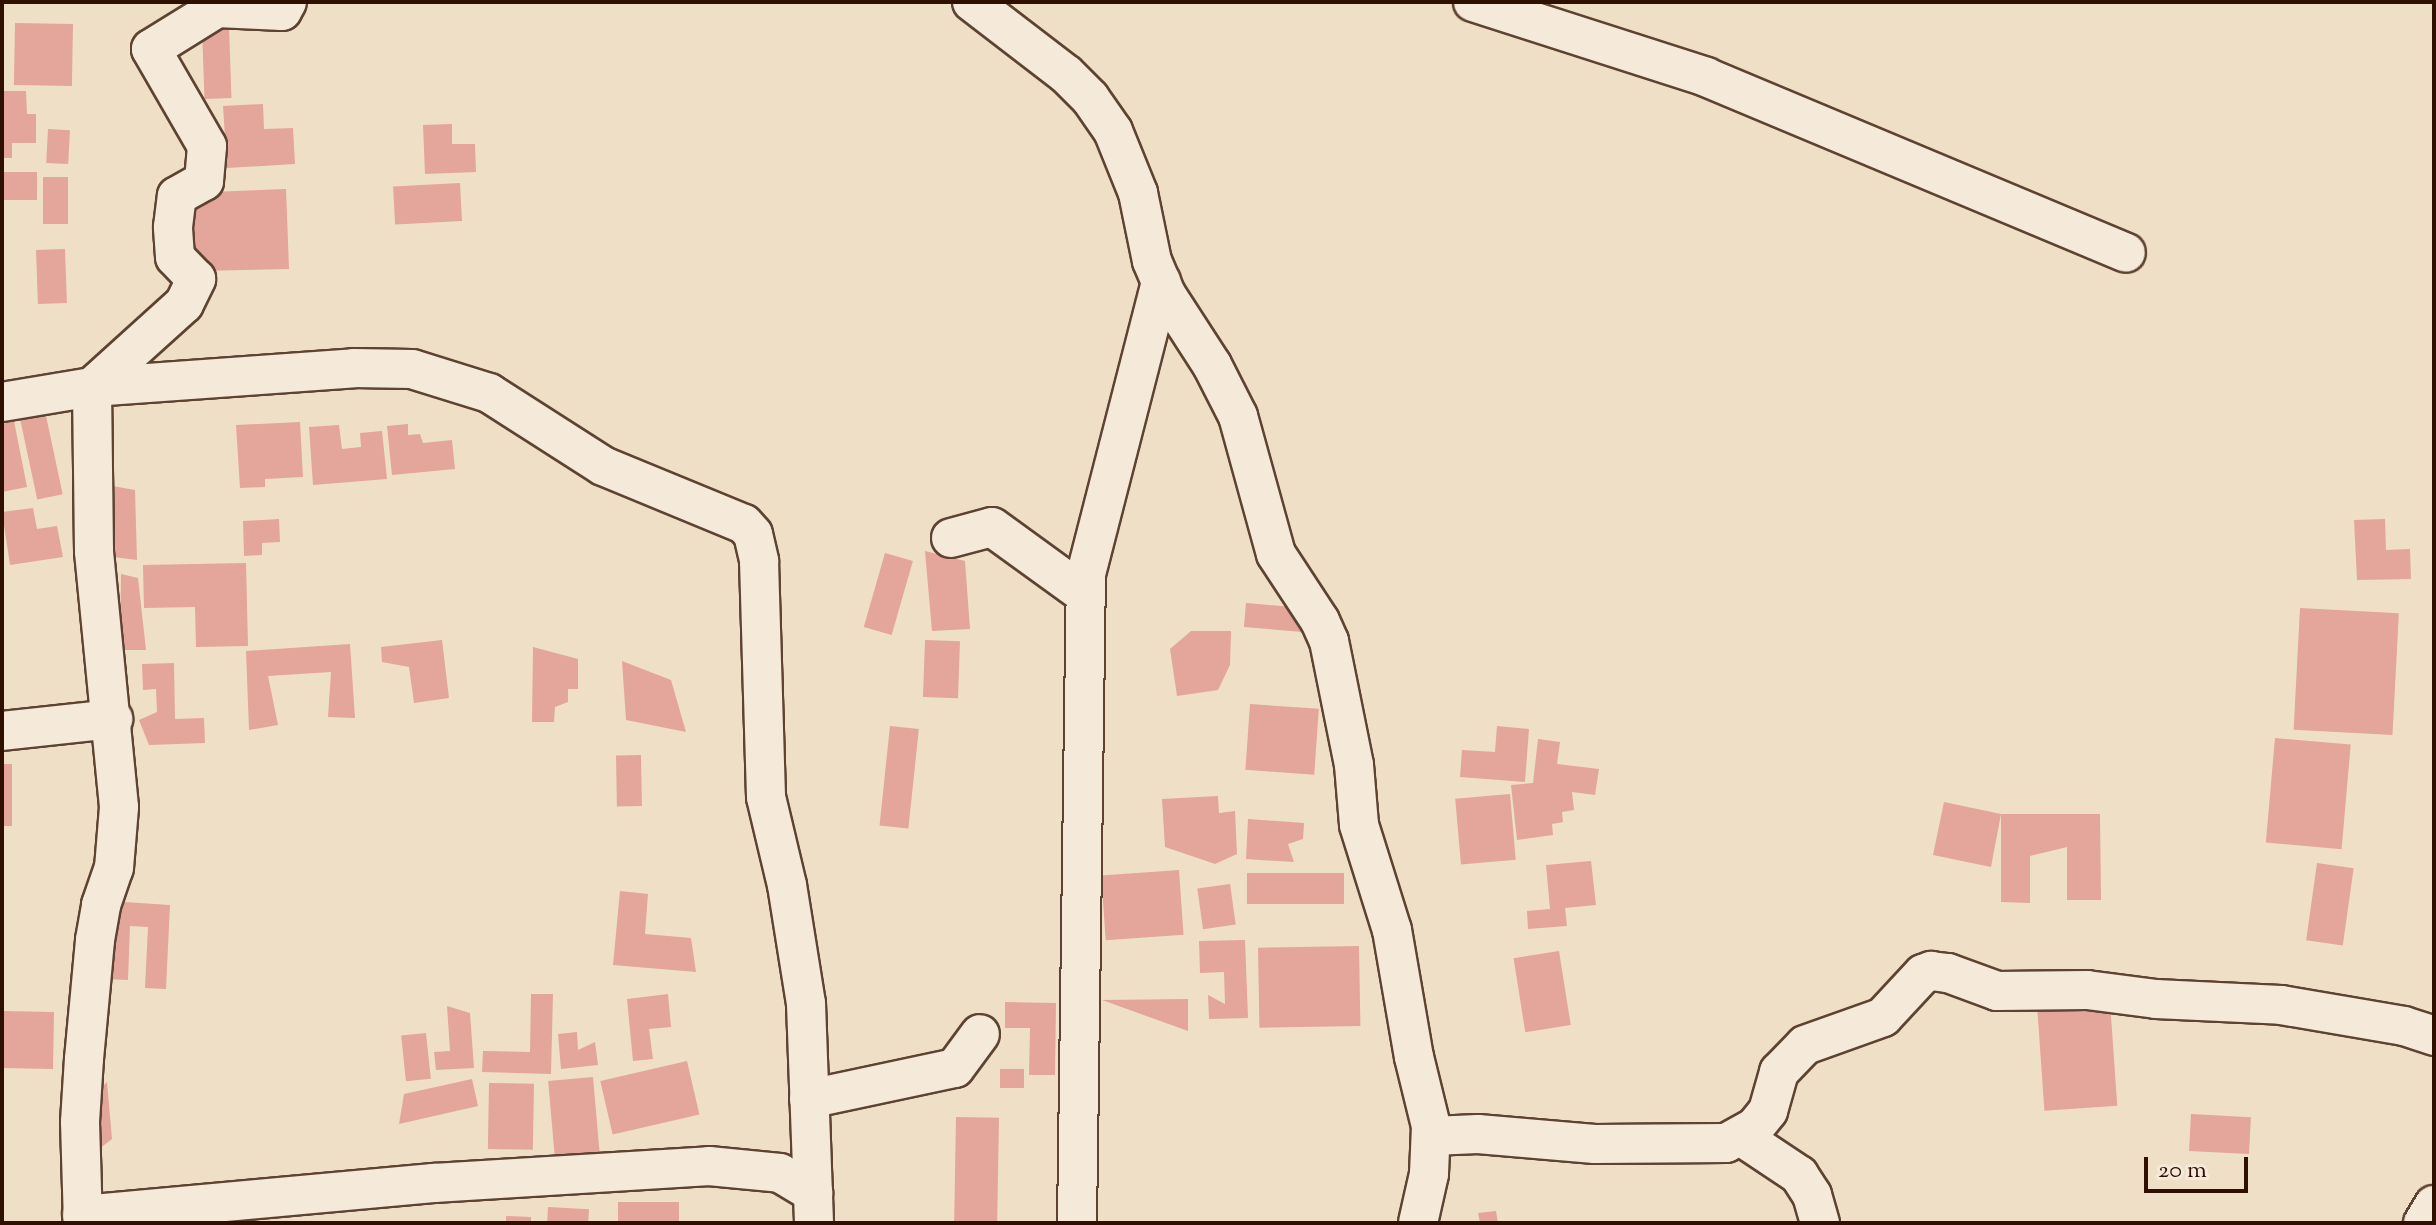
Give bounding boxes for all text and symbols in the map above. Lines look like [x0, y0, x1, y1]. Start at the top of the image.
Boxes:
scale bar [2148, 1141, 2252, 1191]
text: 20 m [2158, 1154, 2207, 1188]

